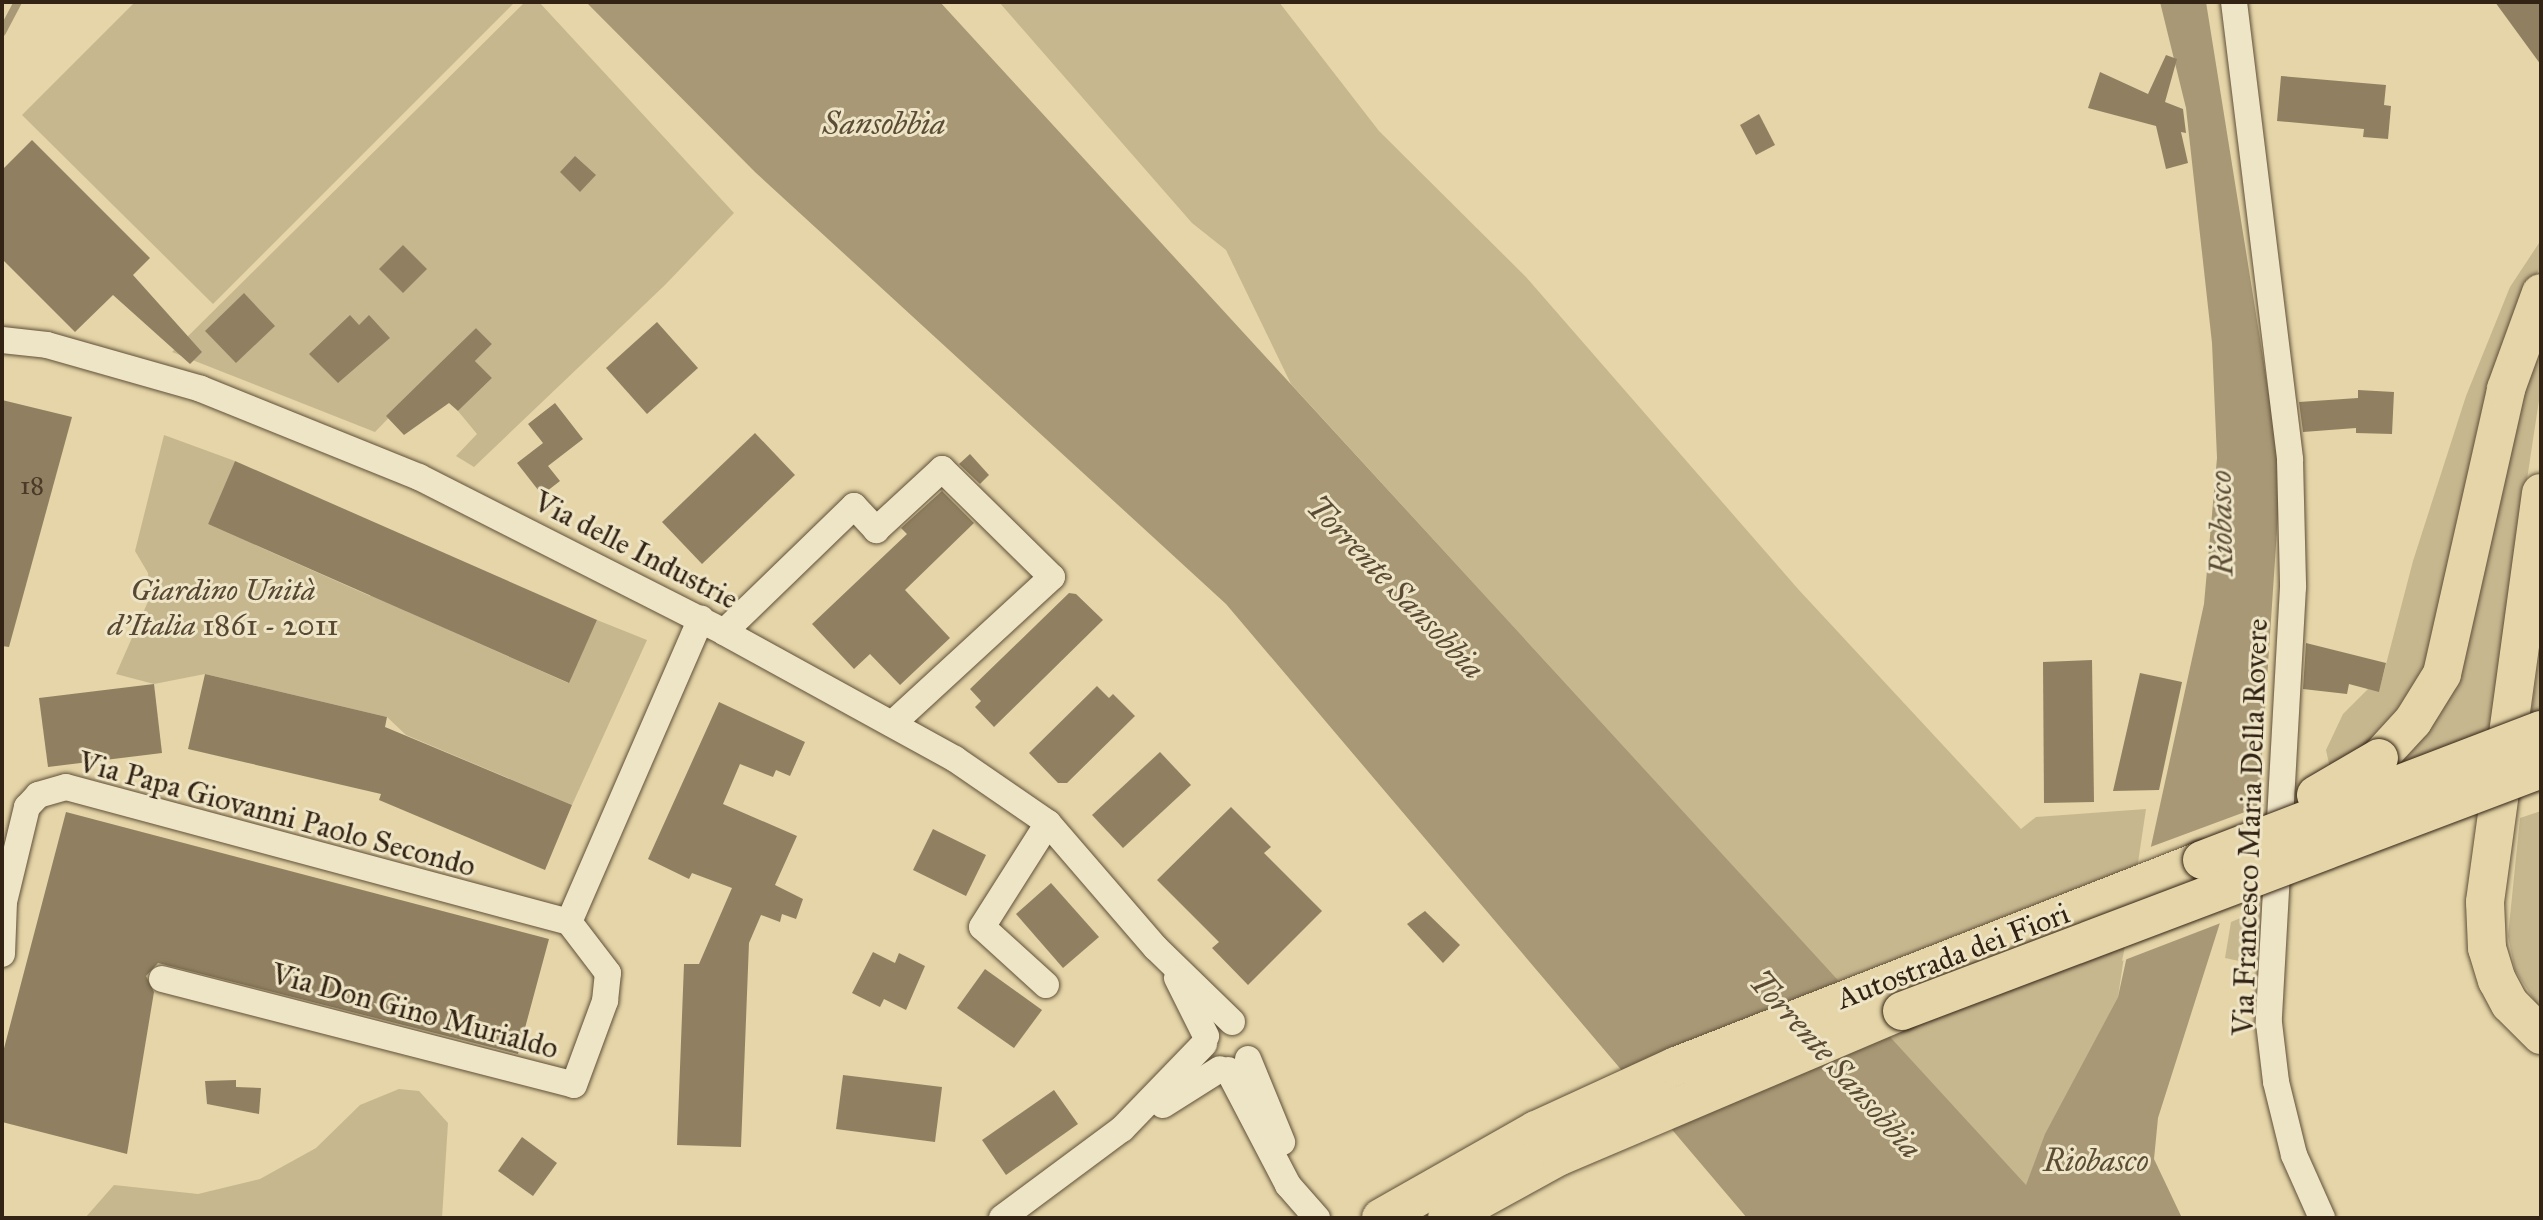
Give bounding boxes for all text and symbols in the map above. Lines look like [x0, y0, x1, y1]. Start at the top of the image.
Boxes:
water label: Sansobbia [822, 105, 946, 143]
house number: 18 [20, 470, 44, 502]
water label: Riobasco [2202, 470, 2242, 576]
street label: Via delle Industrie [528, 483, 744, 617]
water label: Torrente Sansobbia [1298, 488, 1492, 688]
park label: Giardino Unità d'Italia 1861 - 2011 [107, 572, 339, 642]
street label: Via Francesco Maria Della Rovere [2225, 618, 2275, 1036]
street label: Via Papa Giovanni Paolo Secondo [74, 744, 480, 884]
street label: Autostrada dei Fiori [1832, 895, 2074, 1017]
street label: Via Don Gino Murialdo [268, 955, 562, 1067]
water label: Torrente Sansobbia [1740, 963, 1930, 1167]
water label: Riobasco [2043, 1142, 2149, 1180]

